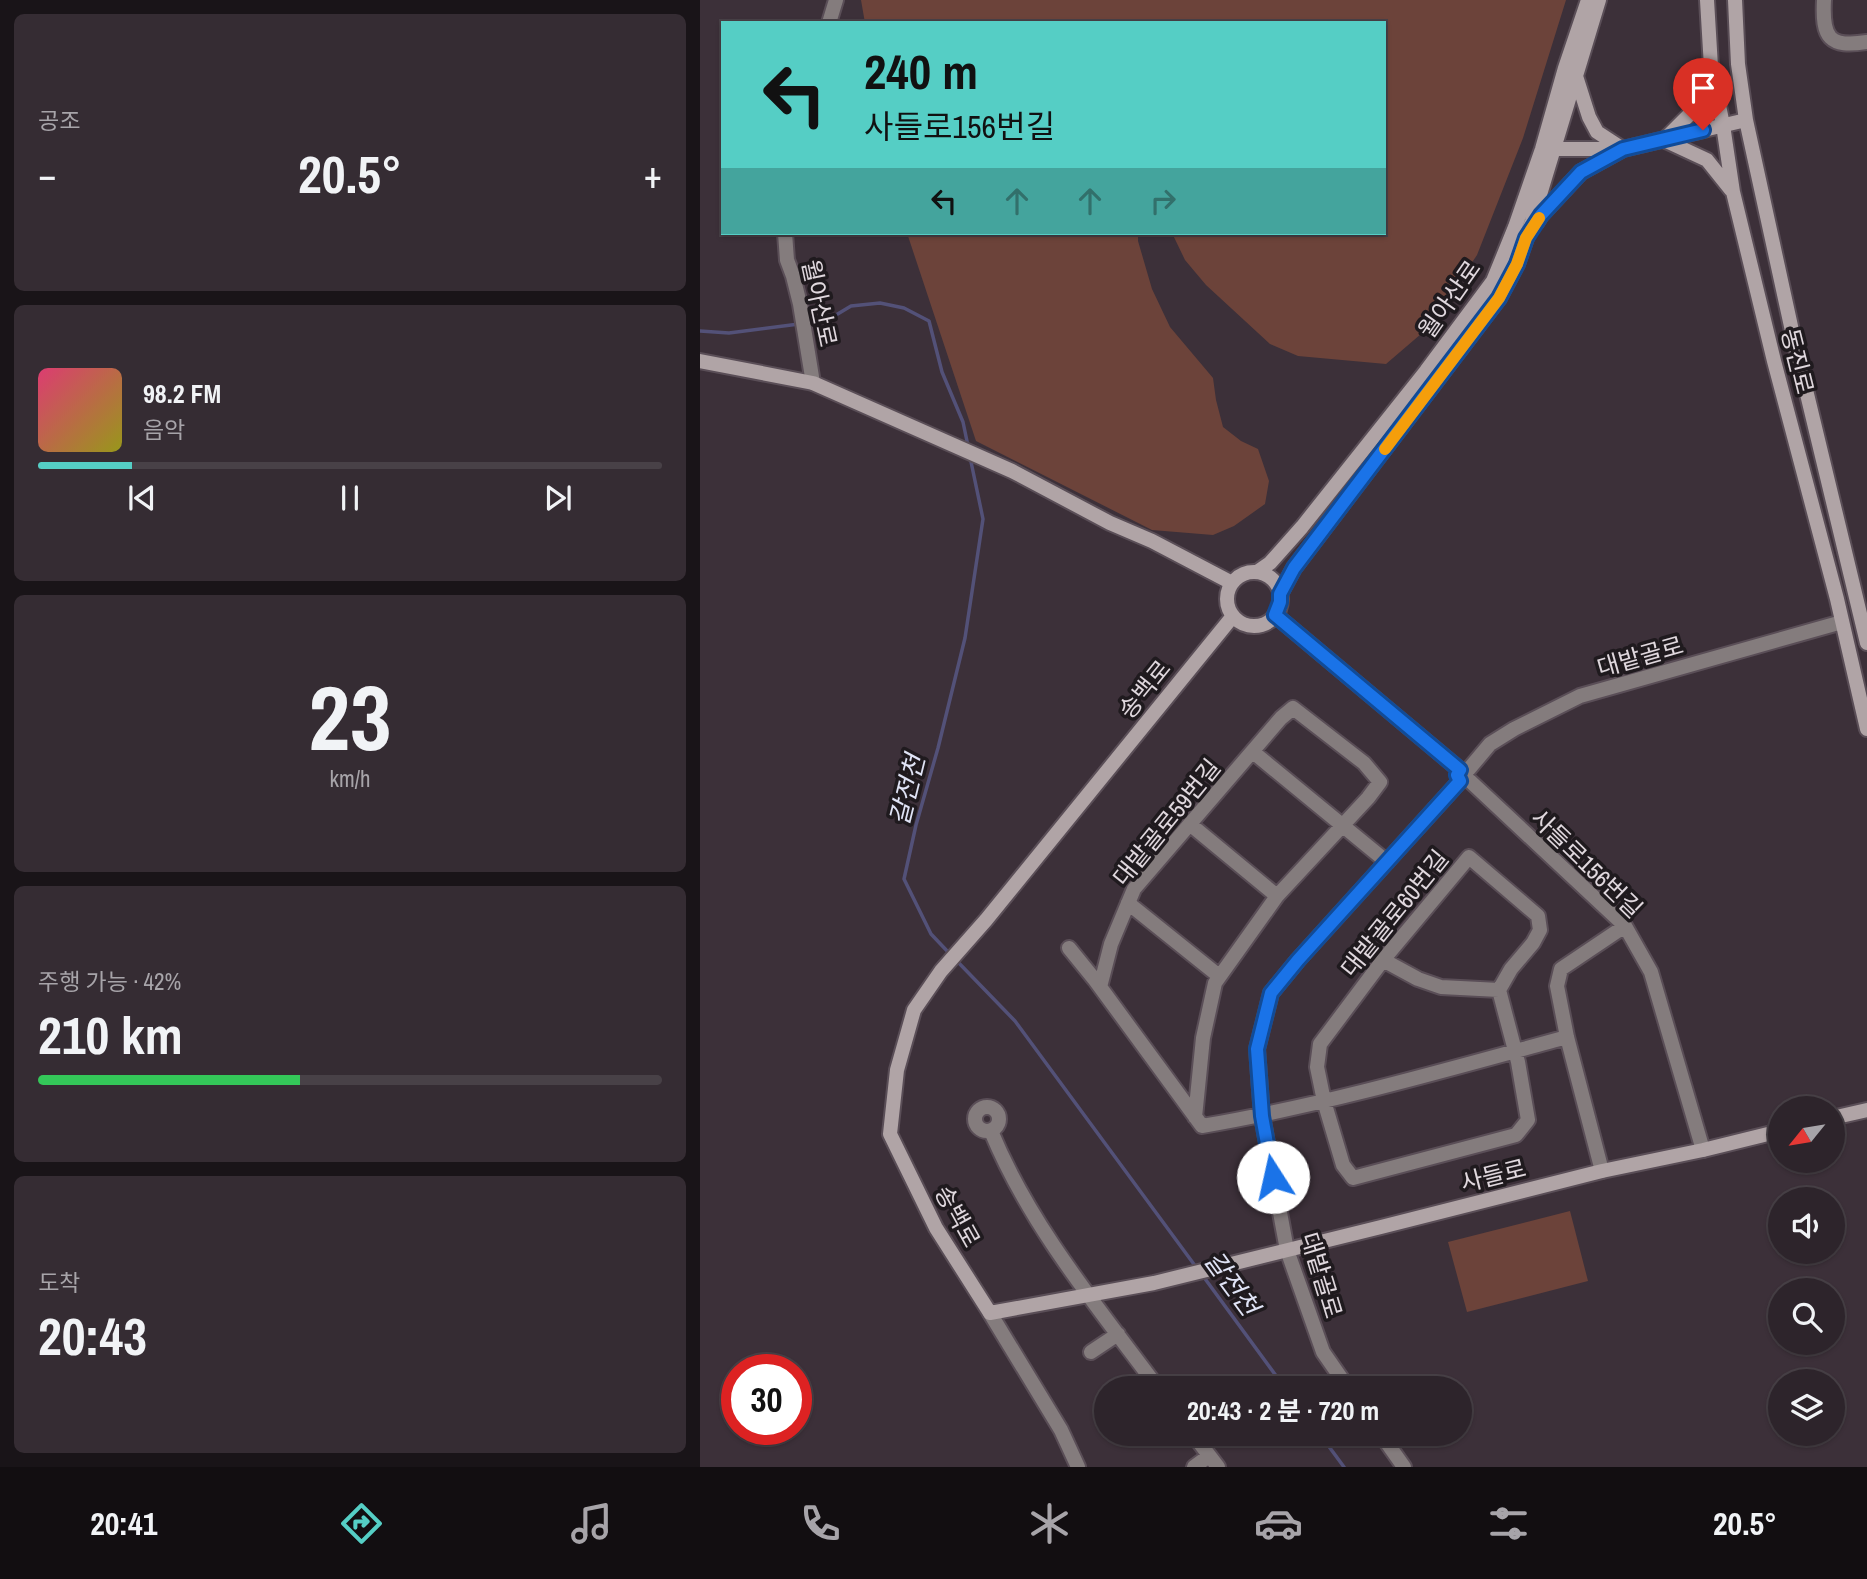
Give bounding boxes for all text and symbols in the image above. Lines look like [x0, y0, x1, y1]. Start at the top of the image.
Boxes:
text: 240 m [864, 38, 978, 104]
icon: left [749, 49, 840, 140]
pin [1673, 58, 1733, 130]
icon: arrive [1684, 69, 1722, 107]
text: 공조 [38, 105, 80, 136]
text: 사들로156번길 [864, 105, 1055, 148]
text: 20.5° [298, 139, 402, 209]
text: − [38, 149, 56, 200]
text: + [644, 149, 662, 200]
icon: left [925, 182, 963, 220]
icon: ahead [998, 182, 1036, 220]
icon: ahead [1071, 182, 1109, 220]
icon: right [1144, 182, 1182, 220]
street label: 월아산로 [1411, 254, 1487, 344]
street label: 월아산로 [795, 256, 845, 350]
street label: 동진로 [1774, 325, 1822, 397]
text: 98.2 FM [143, 376, 221, 411]
text: 음악 [143, 414, 185, 445]
icon: previous [123, 479, 161, 517]
icon: pause [331, 479, 369, 517]
icon: next [539, 479, 577, 517]
street label: 대밭골로 [1593, 628, 1687, 684]
street label: 송백로 [1111, 653, 1177, 725]
text: 23 [309, 656, 392, 778]
water label: 갈전천 [881, 748, 933, 829]
street label: 대밭골로59번길 [1105, 752, 1227, 892]
text: km/h [330, 763, 370, 794]
street label: 사들로156번길 [1524, 802, 1650, 924]
street label: 대밭골로60번길 [1333, 843, 1455, 983]
text: 주행 가능 · 42% [38, 966, 181, 997]
text: 210 km [38, 1000, 183, 1070]
north arrow [1768, 1096, 1844, 1172]
map controls [1768, 1096, 1845, 1446]
position arrow [1236, 1140, 1310, 1214]
street label: 사들로 [1457, 1151, 1529, 1199]
street label: 송백로 [928, 1179, 988, 1253]
button: sound [1768, 1187, 1845, 1264]
street label: 대밭골로 [1294, 1228, 1350, 1322]
water label: 갈전천 [1197, 1244, 1269, 1325]
text: 도착 [38, 1267, 80, 1298]
button: search [1768, 1278, 1845, 1355]
text: 20:43 [38, 1301, 147, 1371]
speed limit sign: 30 [721, 1354, 812, 1445]
button: layers [1768, 1369, 1845, 1446]
text: 20:43 · 2 분 · 720 m [1187, 1393, 1379, 1428]
icon: directions [337, 1499, 386, 1548]
icon: music [567, 1499, 616, 1548]
icon: phone [796, 1499, 845, 1548]
icon: climate [1025, 1499, 1074, 1548]
icon: car [1254, 1499, 1303, 1548]
icon: filters [1484, 1499, 1533, 1548]
text: 20:41 [90, 1502, 157, 1545]
text: 20.5° [1713, 1502, 1777, 1545]

